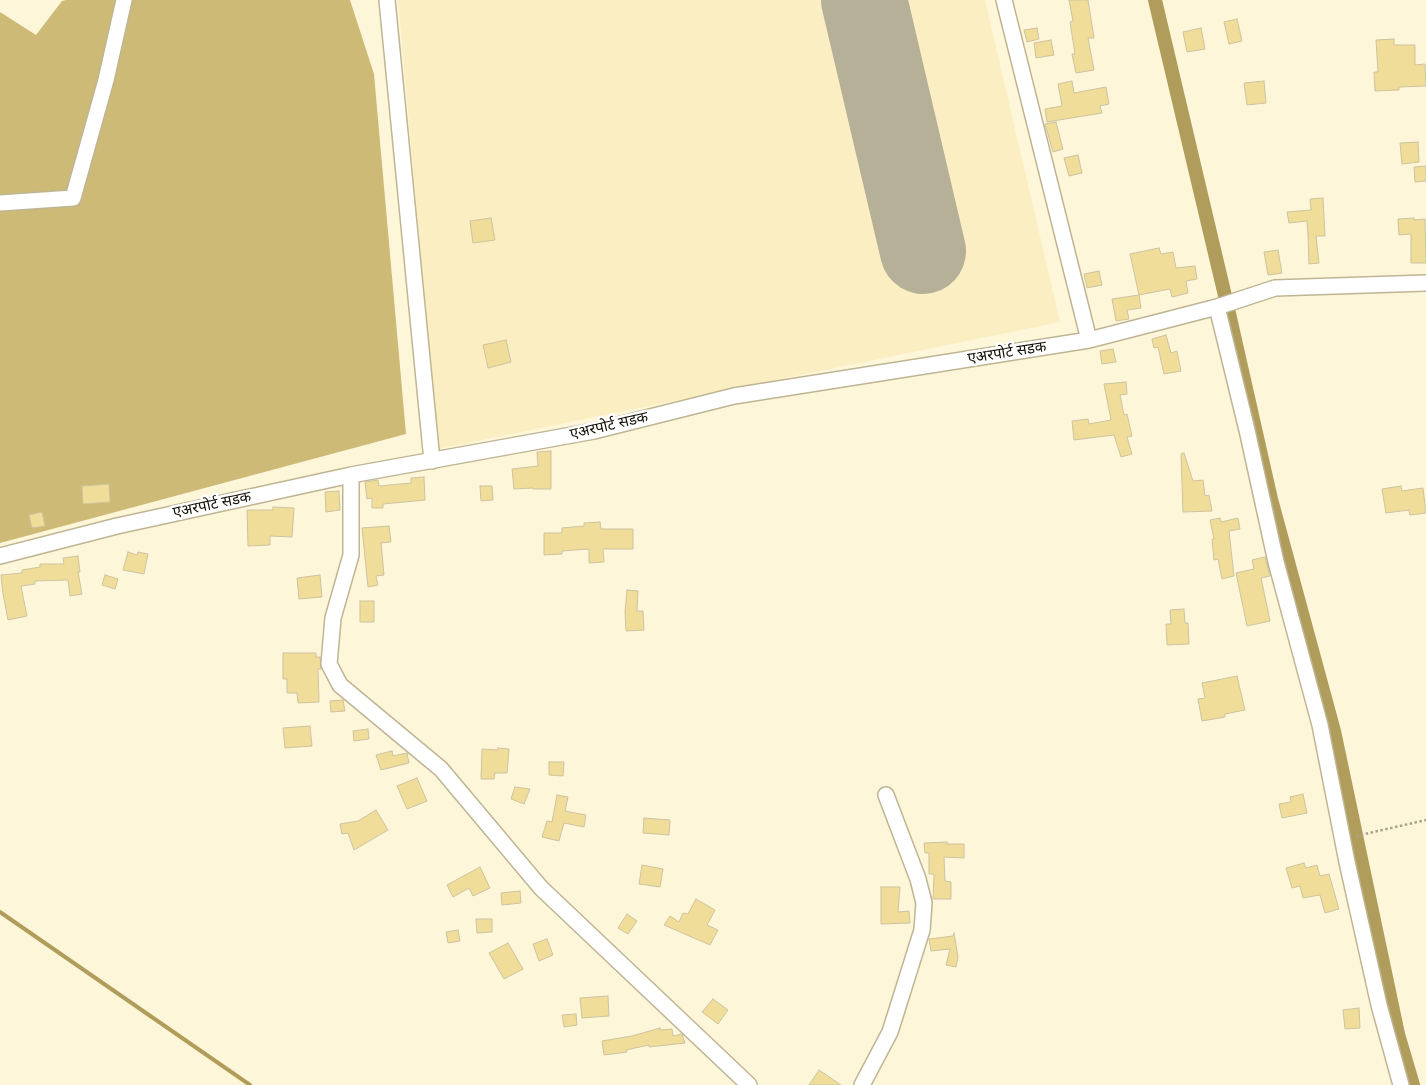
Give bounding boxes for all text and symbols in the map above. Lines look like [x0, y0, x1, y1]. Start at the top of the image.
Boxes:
street label: एअरपोर्ट सडक [966, 338, 1048, 368]
street label: एअरपोर्ट सडक [568, 408, 650, 444]
street label: एअरपोर्ट सडक [171, 488, 253, 522]

